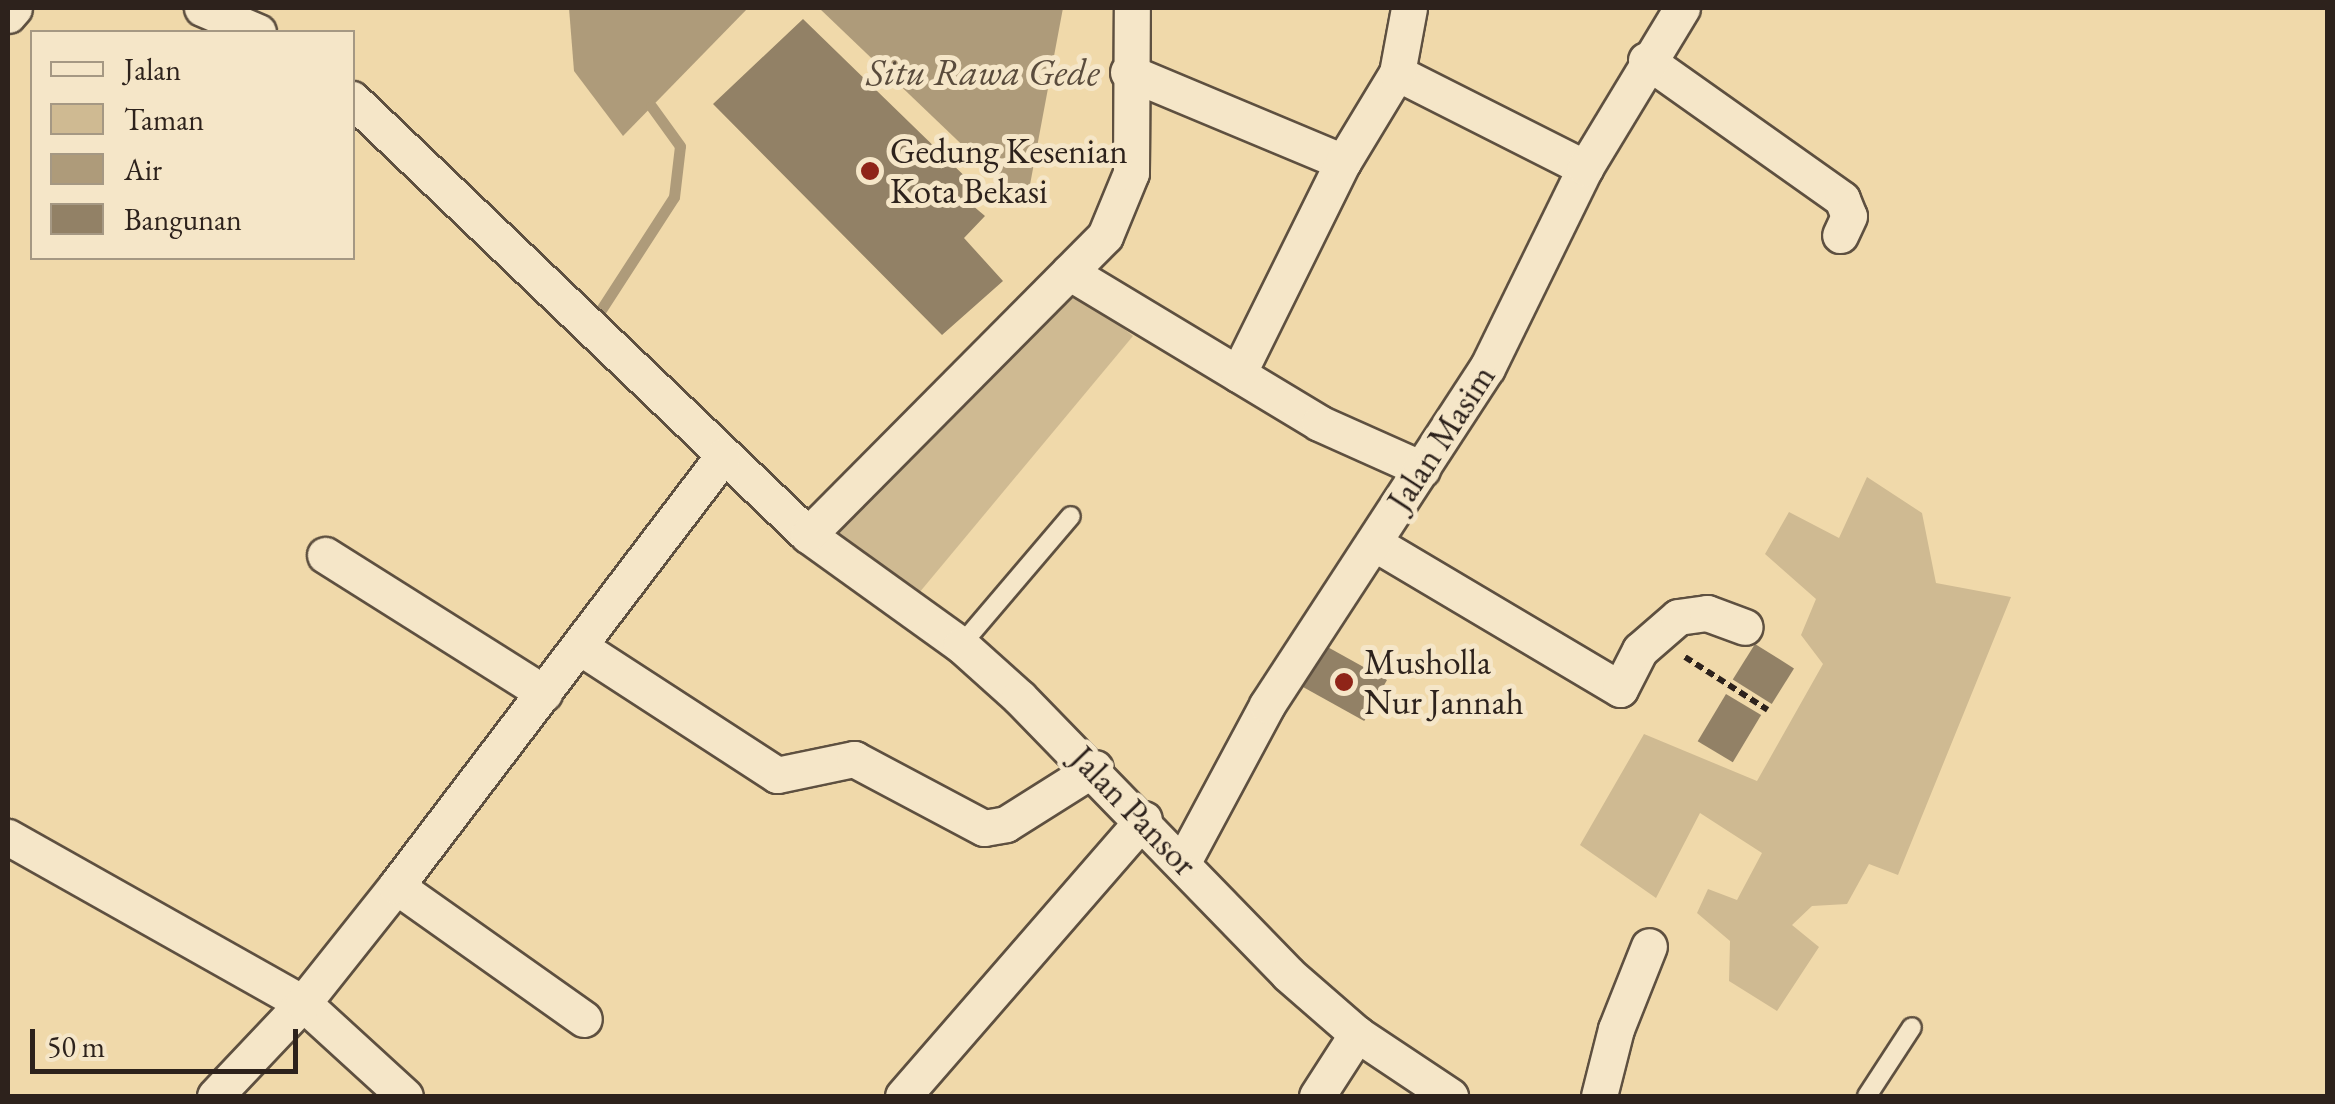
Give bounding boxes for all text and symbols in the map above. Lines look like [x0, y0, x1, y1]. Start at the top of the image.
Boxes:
legend [30, 30, 355, 260]
water label: Situ Rawa Gede [866, 49, 1100, 95]
text: Jalan [124, 50, 181, 89]
text: Taman [124, 100, 204, 139]
place label: Gedung Kesenian Kota Bekasi [890, 130, 1128, 212]
text: Air [124, 150, 162, 189]
marker: Gedung Kesenian Kota Bekasi [859, 160, 881, 182]
text: Bangunan [124, 200, 242, 239]
street label: Jalan Masim [1378, 357, 1504, 519]
place label: Musholla Nur Jannah [1364, 641, 1524, 723]
marker: Musholla Nur Jannah [1333, 671, 1355, 693]
street label: Jalan Pansor [1062, 737, 1206, 885]
scale bar [35, 1009, 302, 1071]
text: 50 m [47, 1027, 105, 1066]

